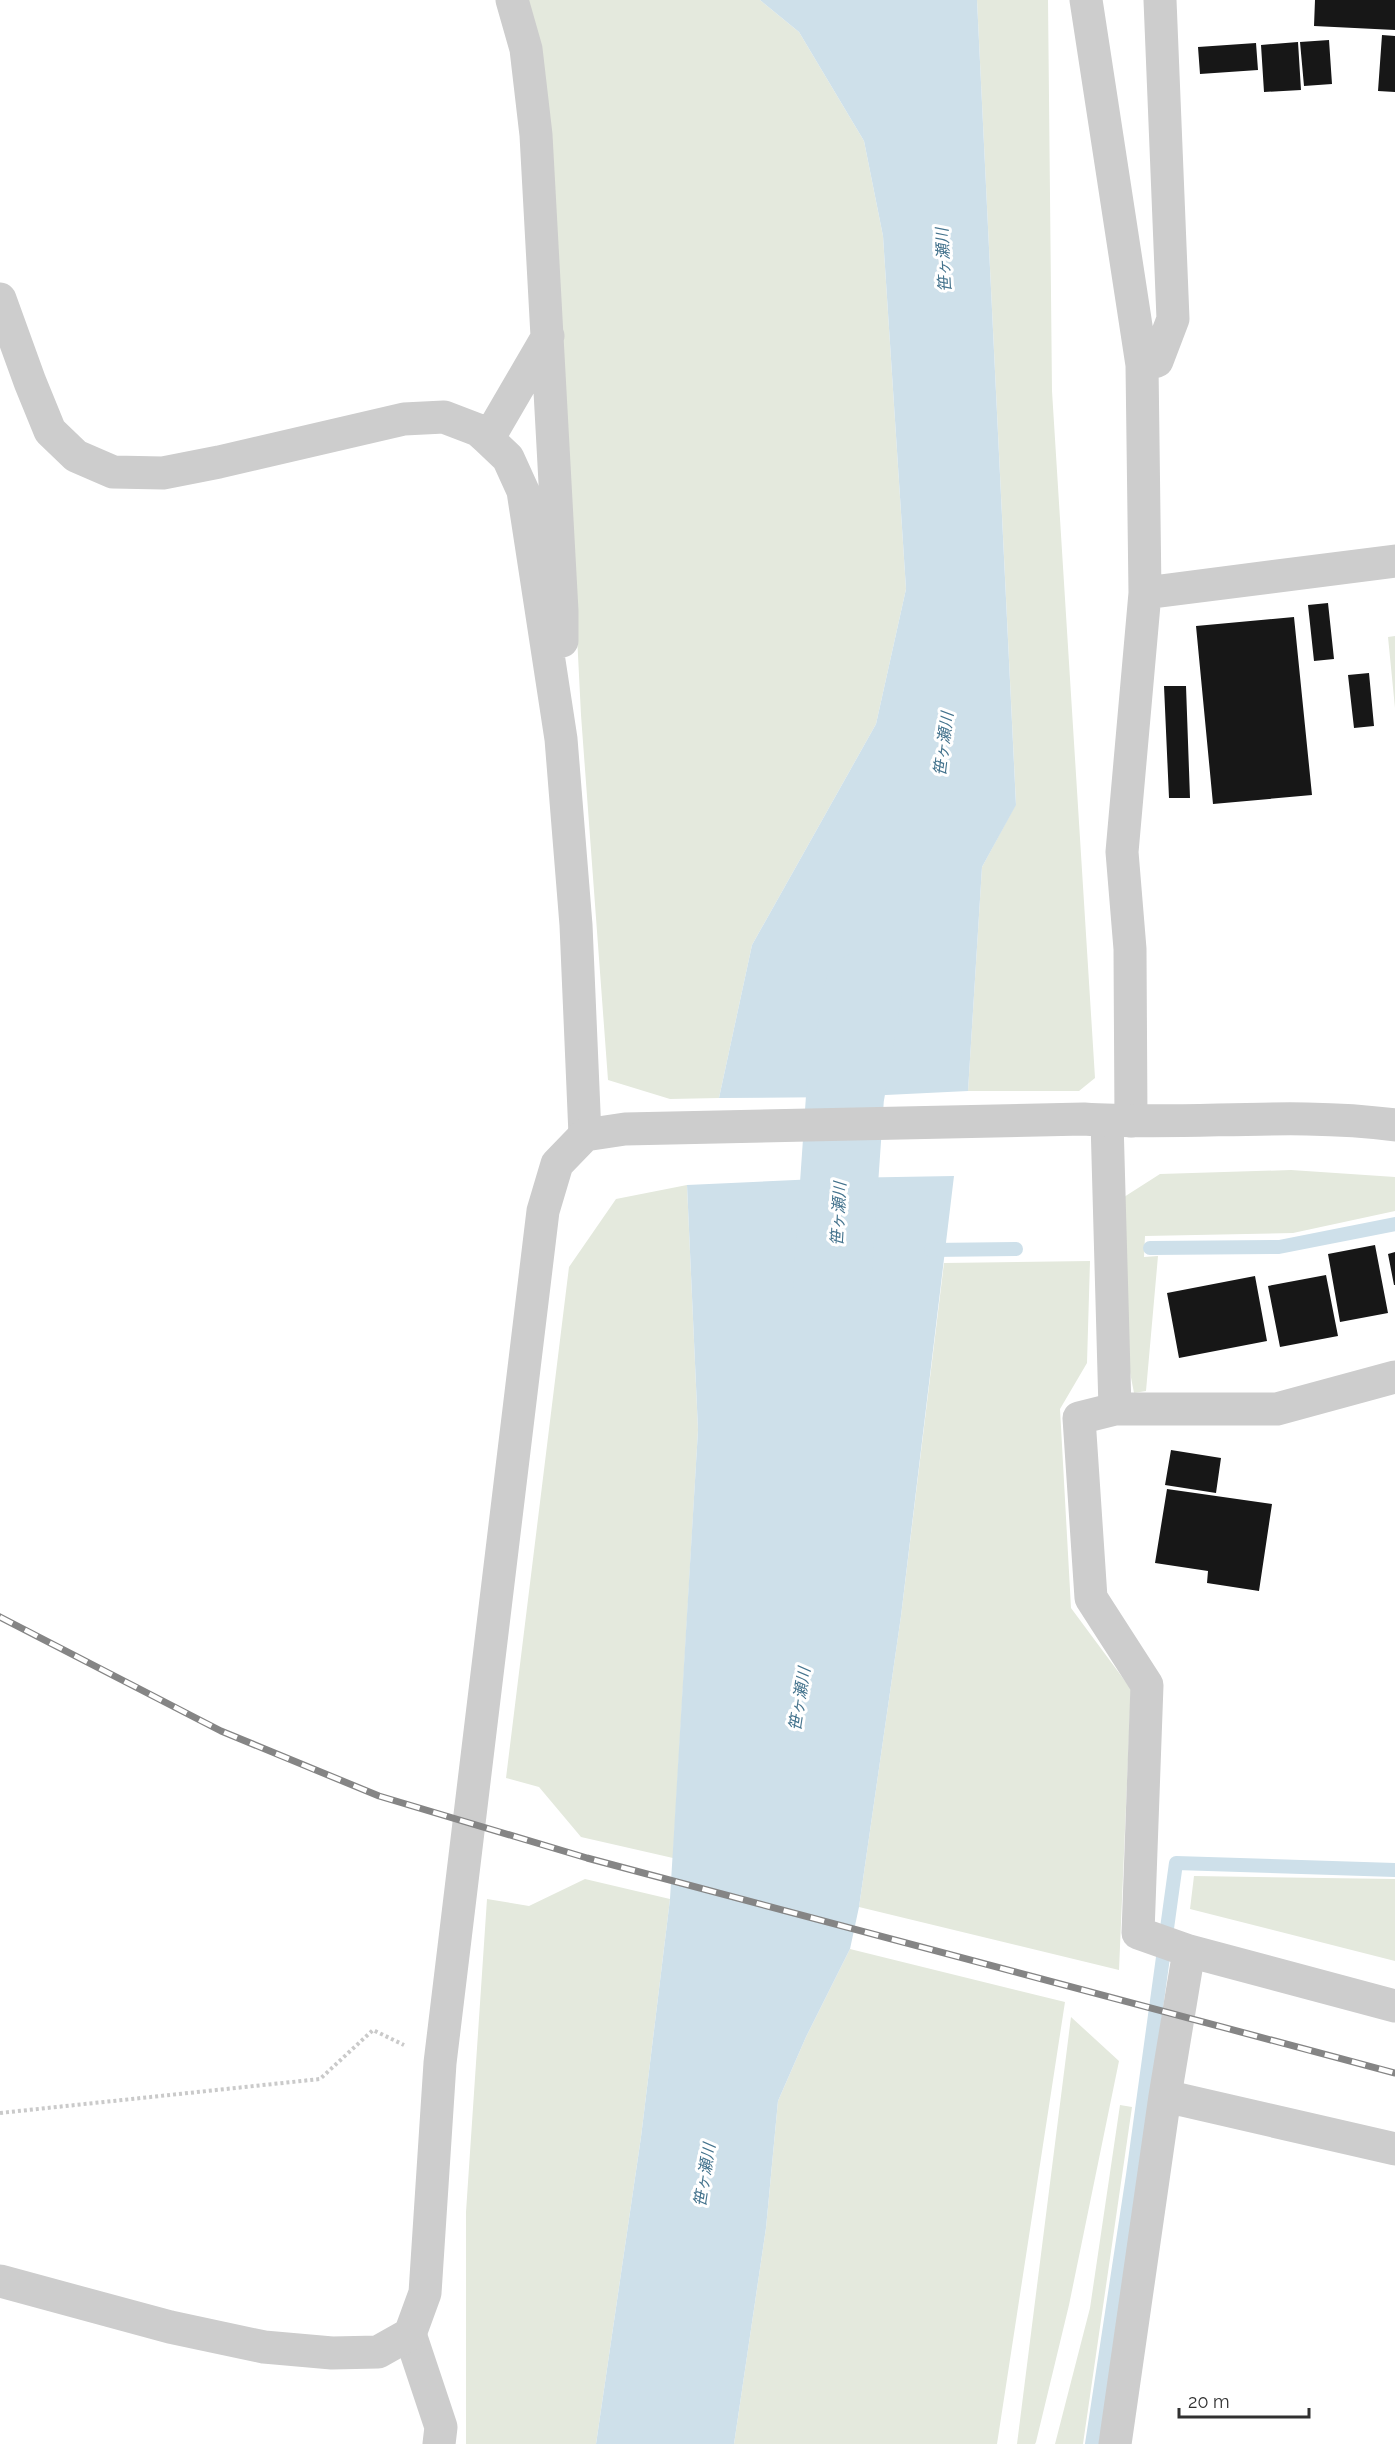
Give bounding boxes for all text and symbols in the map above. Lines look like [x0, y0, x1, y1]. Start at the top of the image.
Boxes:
water label: 笹ヶ瀬川 [932, 226, 955, 292]
water label: 笹ヶ瀬川 [930, 709, 957, 777]
water label: 笹ヶ瀬川 [827, 1180, 850, 1246]
water label: 笹ヶ瀬川 [785, 1664, 814, 1732]
water label: 笹ヶ瀬川 [690, 2140, 719, 2208]
scale bar [1179, 2381, 1310, 2419]
text: 20 m [1188, 2391, 1230, 2412]

